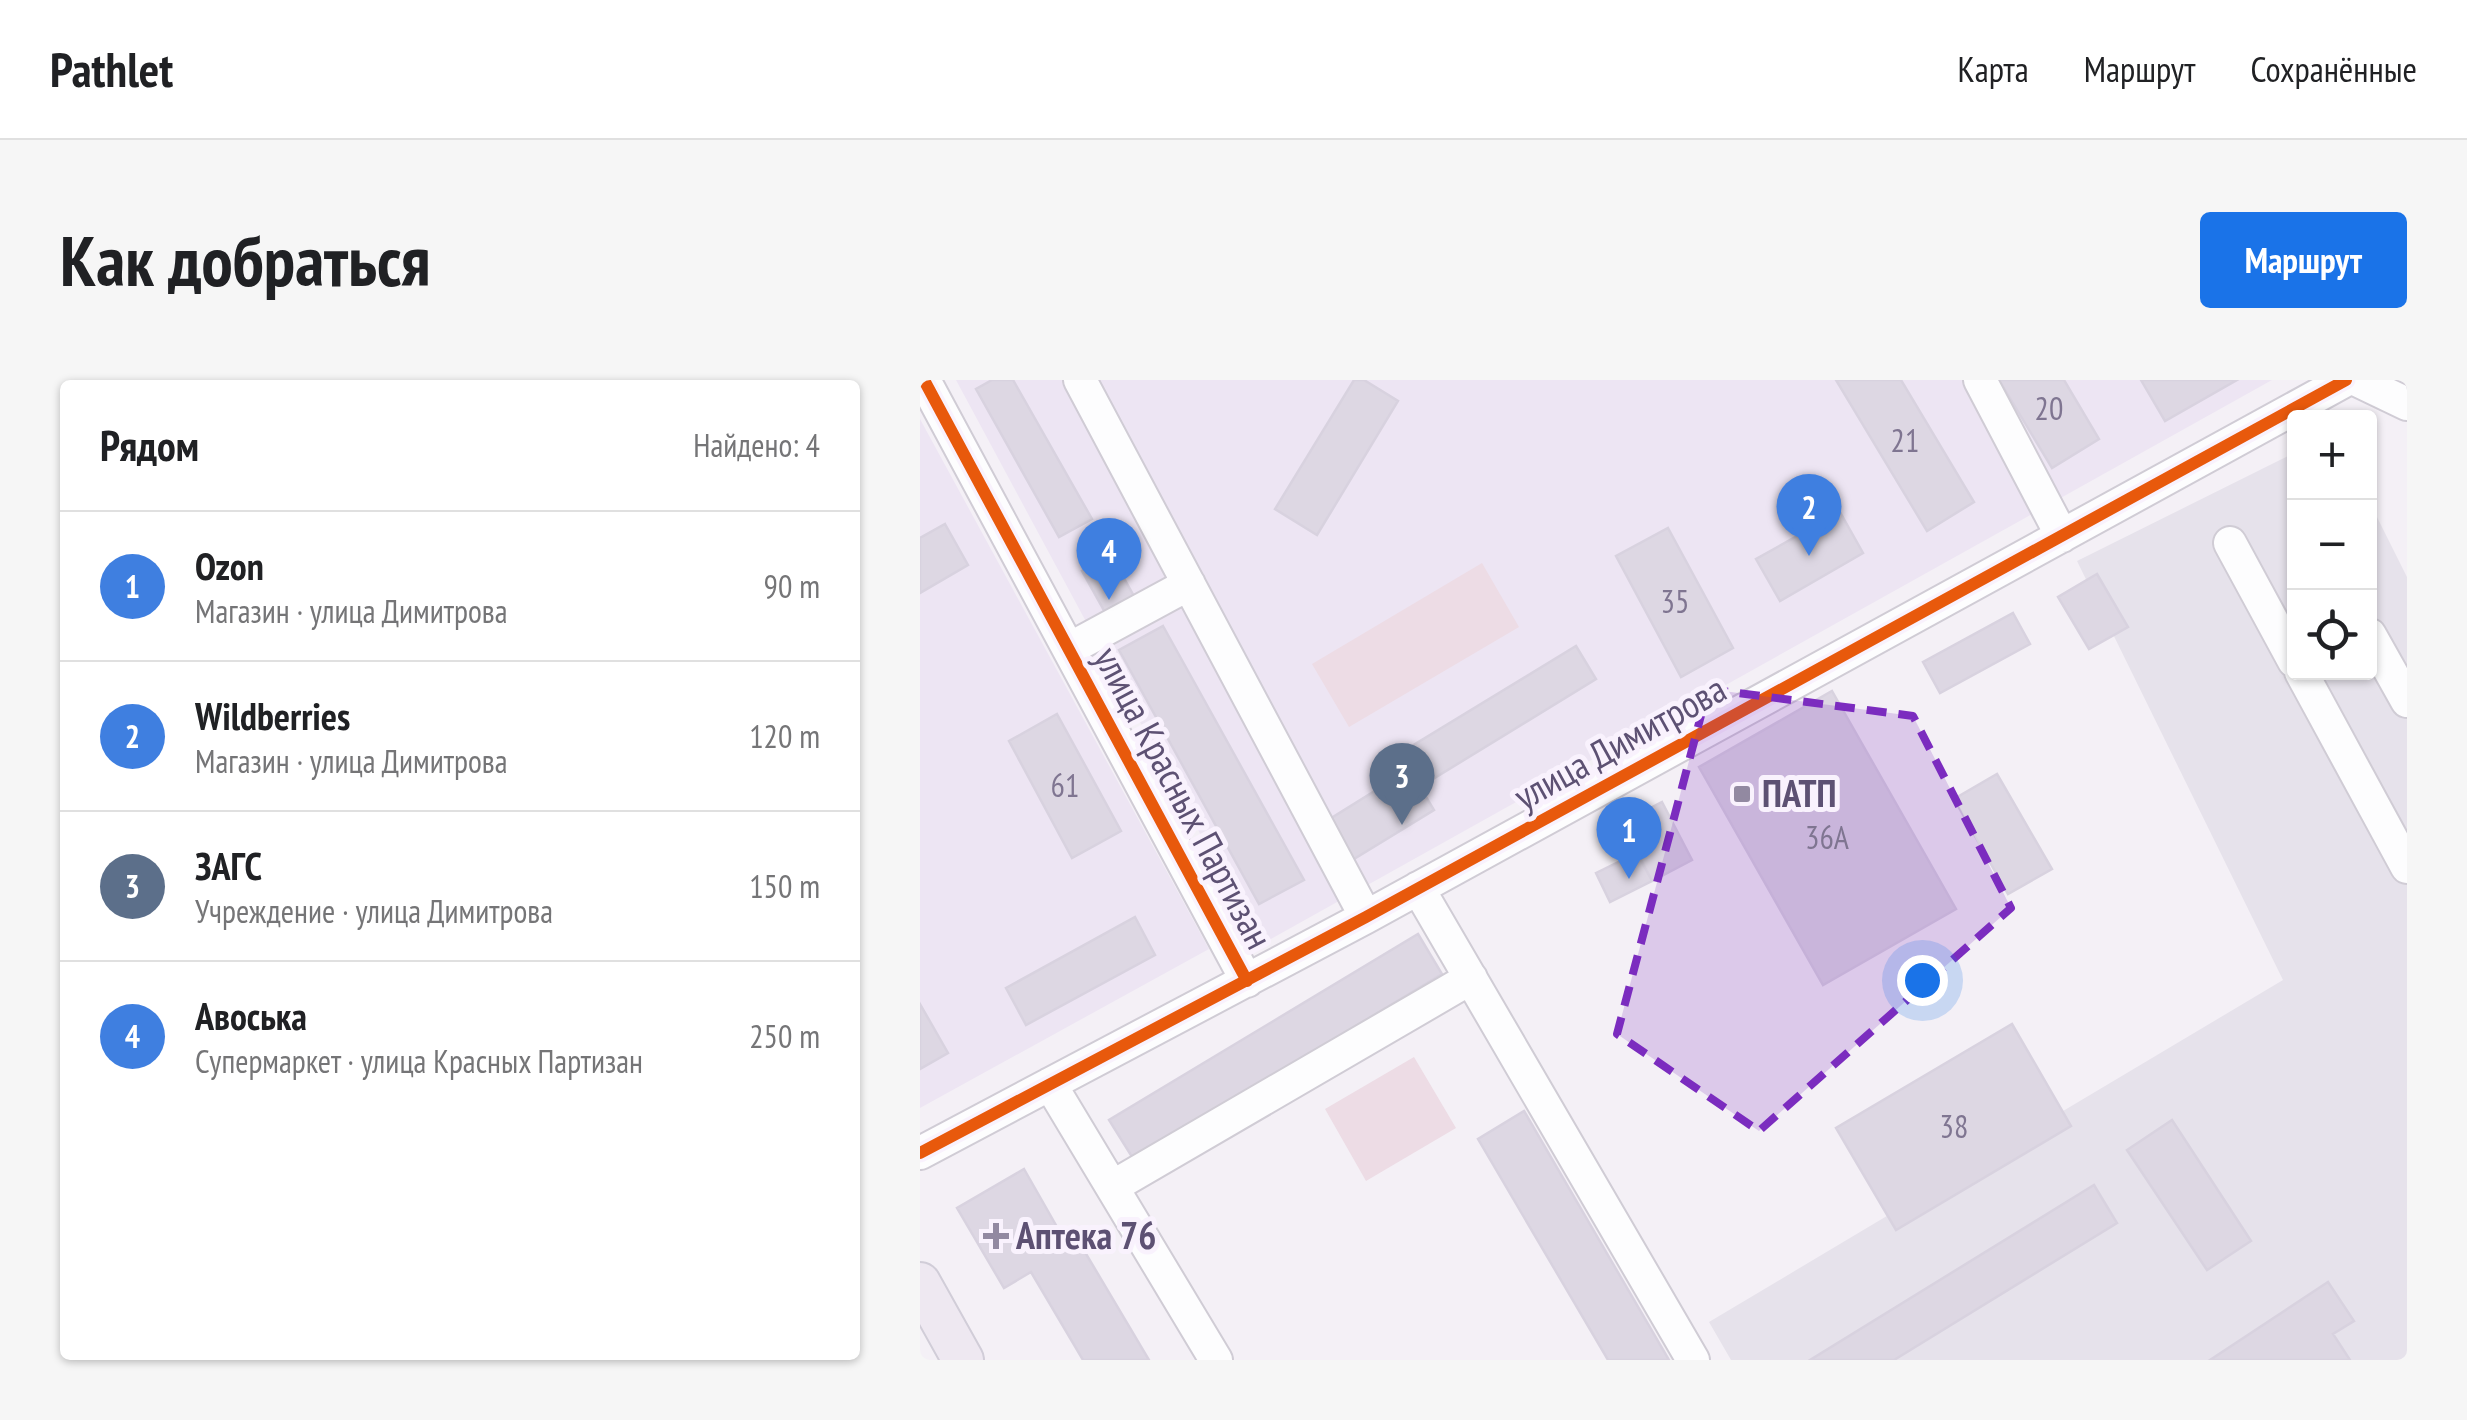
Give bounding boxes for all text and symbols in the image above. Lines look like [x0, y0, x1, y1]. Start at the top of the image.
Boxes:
text: Pathlet [50, 38, 173, 100]
text: Карта [1957, 46, 2029, 92]
text: Маршрут [2084, 46, 2195, 92]
text: Сохранённые [2250, 46, 2417, 92]
button: Маршрут [2200, 212, 2407, 308]
text: Как добраться [60, 215, 431, 305]
house number: 20 [2035, 387, 2063, 429]
map controls [2287, 410, 2377, 680]
button: + [2287, 410, 2377, 500]
text: Рядом [100, 418, 199, 473]
house number: 21 [1891, 419, 1919, 461]
text: Найдено: 4 [693, 424, 820, 466]
pin: 2 [1776, 474, 1842, 556]
button: − [2287, 500, 2377, 590]
pin: 4 [1076, 518, 1142, 600]
text: Ozon [195, 541, 264, 590]
text: 1 [125, 565, 140, 607]
text: 90 m [764, 565, 820, 607]
house number: 35 [1661, 580, 1689, 622]
text: Магазин · улица Димитрова [195, 590, 507, 632]
button: locate [2287, 590, 2377, 680]
street label: улица Красных Партизан [1084, 638, 1285, 957]
street label: улица Димитрова [1505, 663, 1734, 820]
text: Wildberries [195, 691, 350, 740]
text: 2 [125, 715, 140, 757]
text: 120 m [749, 715, 820, 757]
text: Магазин · улица Димитрова [195, 740, 507, 782]
pin: 3 [1370, 742, 1434, 825]
house number: 61 [1051, 764, 1079, 806]
place label: ПАТП [1762, 768, 1836, 817]
marker: ПАТП [1731, 783, 1753, 805]
pin: 1 [1596, 796, 1662, 879]
house number: 36А [1805, 816, 1849, 858]
text: ЗАГС [195, 841, 262, 890]
text: 3 [125, 865, 140, 907]
text: 150 m [749, 865, 820, 907]
text: Учреждение · улица Димитрова [195, 890, 553, 932]
your location [1897, 955, 1948, 1006]
text: Авоська [195, 991, 307, 1040]
text: 4 [125, 1015, 140, 1057]
text: 250 m [749, 1015, 820, 1057]
text: Супермаркет · улица Красных Партизан [195, 1040, 643, 1082]
house number: 38 [1940, 1105, 1968, 1147]
place label: Аптека 76 [1015, 1210, 1156, 1259]
marker: Аптека 76 [985, 1225, 1007, 1247]

